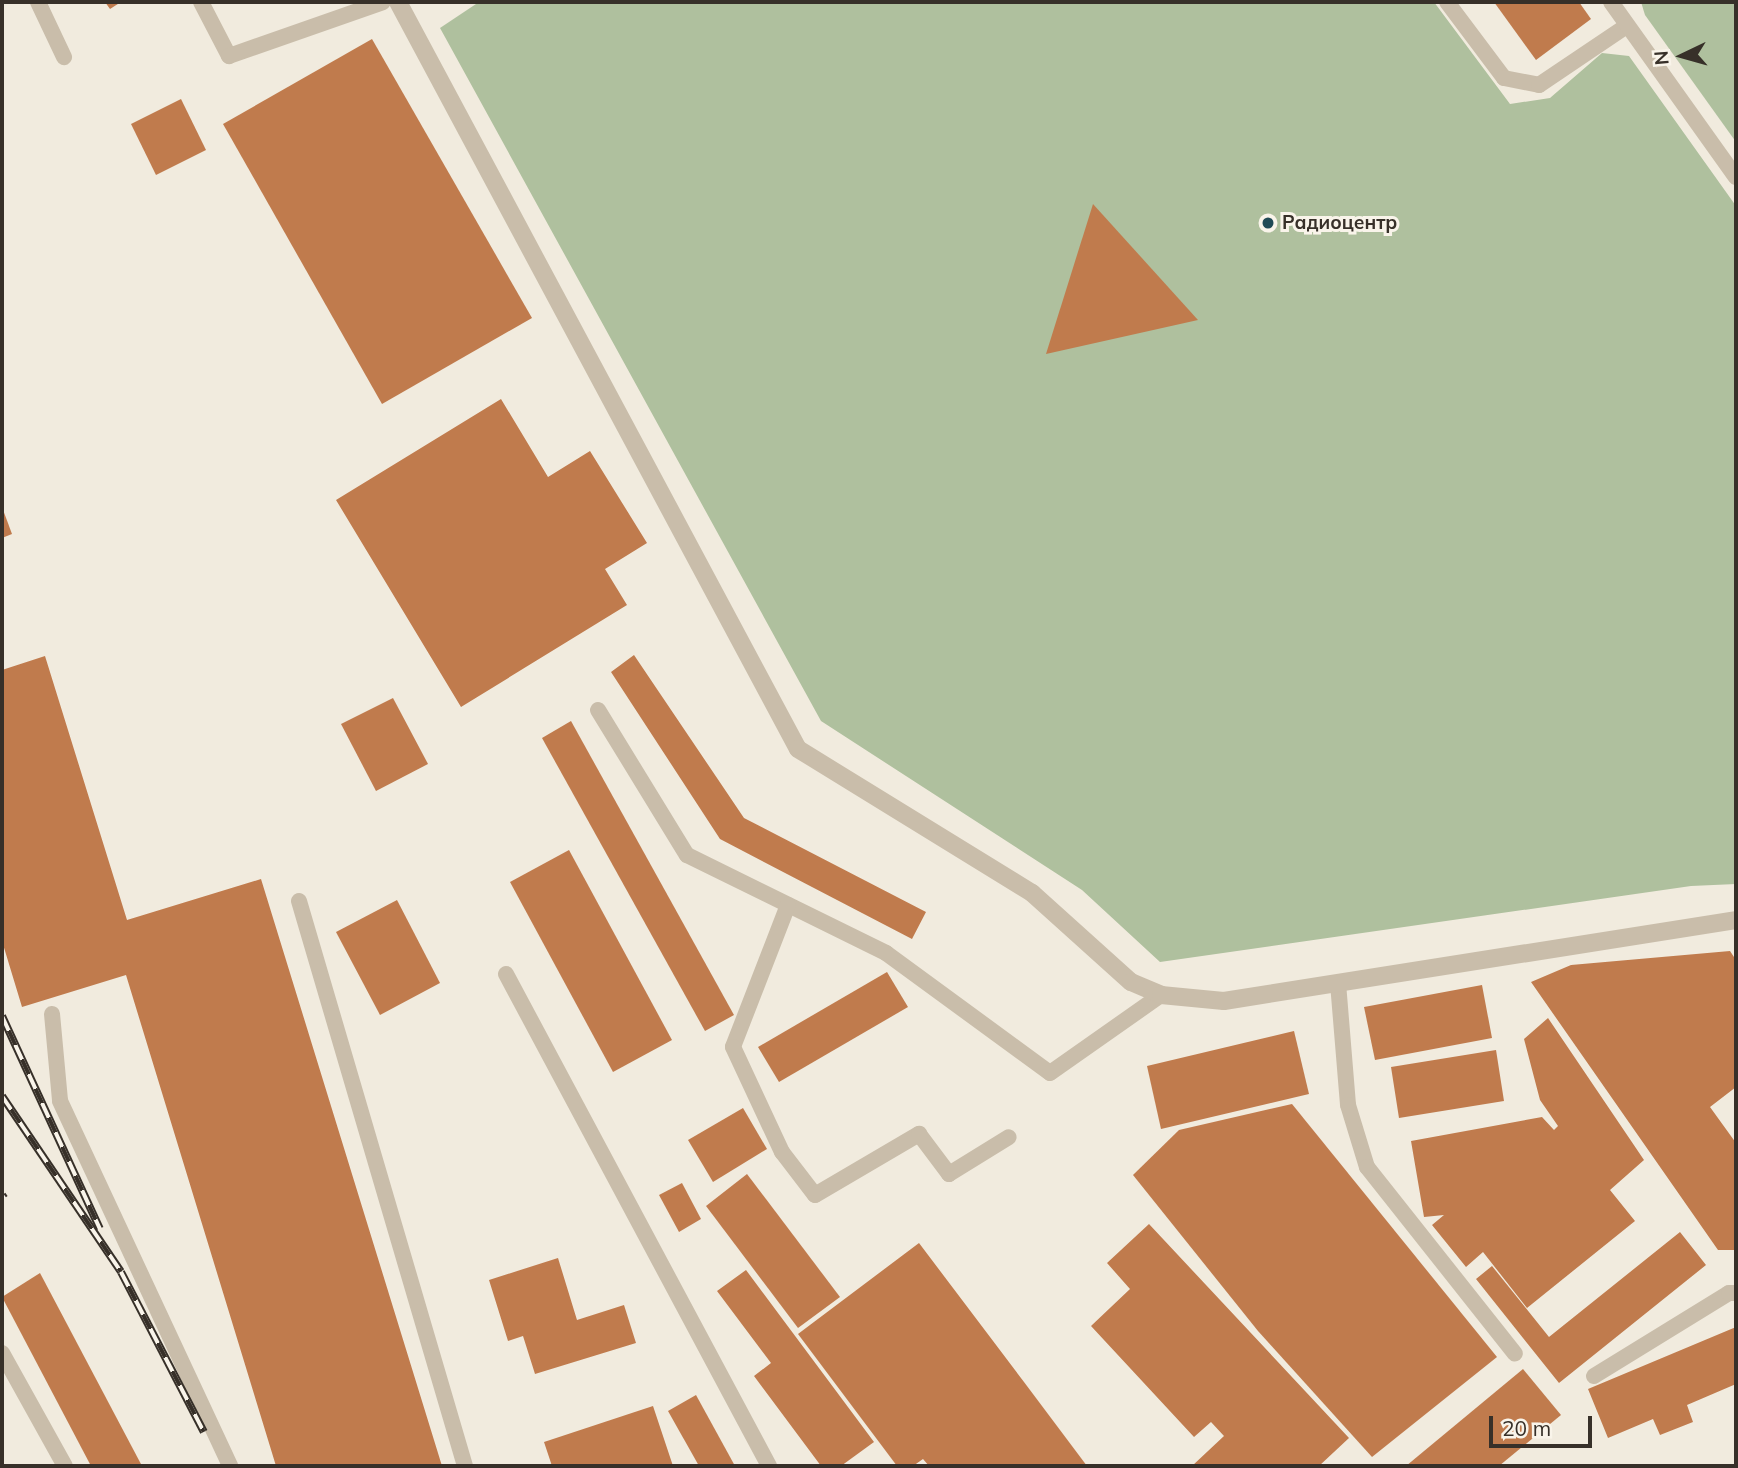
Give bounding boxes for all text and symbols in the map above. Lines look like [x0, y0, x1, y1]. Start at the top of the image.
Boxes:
north arrow [1647, 21, 1717, 91]
text: N [1649, 50, 1674, 66]
place label: Радиоцентр [1282, 212, 1397, 234]
marker: Радиоцентр [1260, 215, 1276, 231]
scale bar [1493, 1402, 1596, 1446]
text: 20 m [1502, 1415, 1551, 1441]

